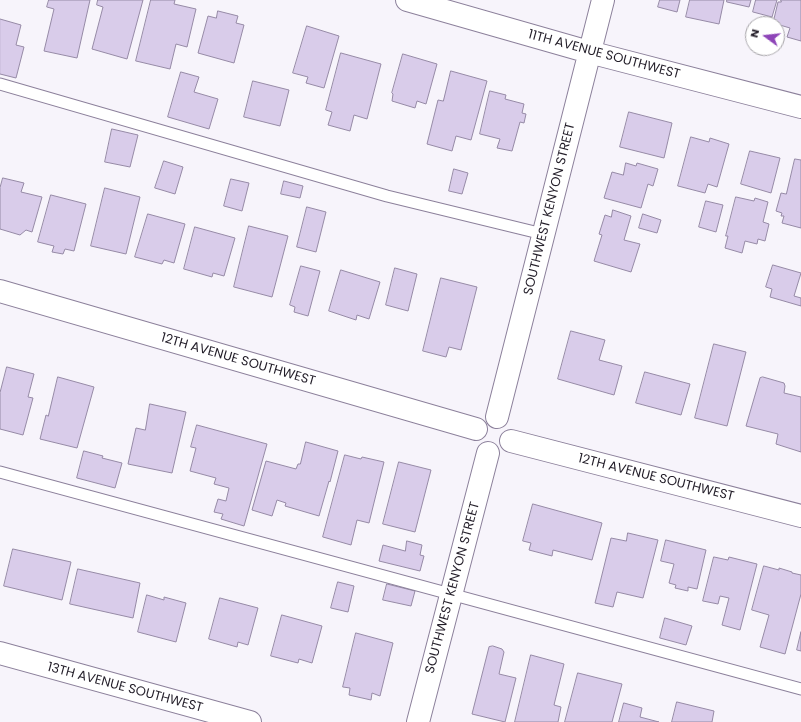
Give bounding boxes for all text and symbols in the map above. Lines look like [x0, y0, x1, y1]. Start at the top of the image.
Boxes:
north arrow [745, 16, 785, 56]
street label: 11TH AVENUE SOUTHWEST [526, 27, 682, 83]
text: N [746, 27, 763, 39]
street label: SOUTHWEST KENYON STREET [521, 121, 579, 297]
street label: 12TH AVENUE SOUTHWEST [159, 330, 317, 390]
street label: 12TH AVENUE SOUTHWEST [576, 451, 736, 505]
street label: SOUTHWEST KENYON STREET [423, 500, 483, 676]
street label: 13TH AVENUE SOUTHWEST [46, 660, 204, 716]

